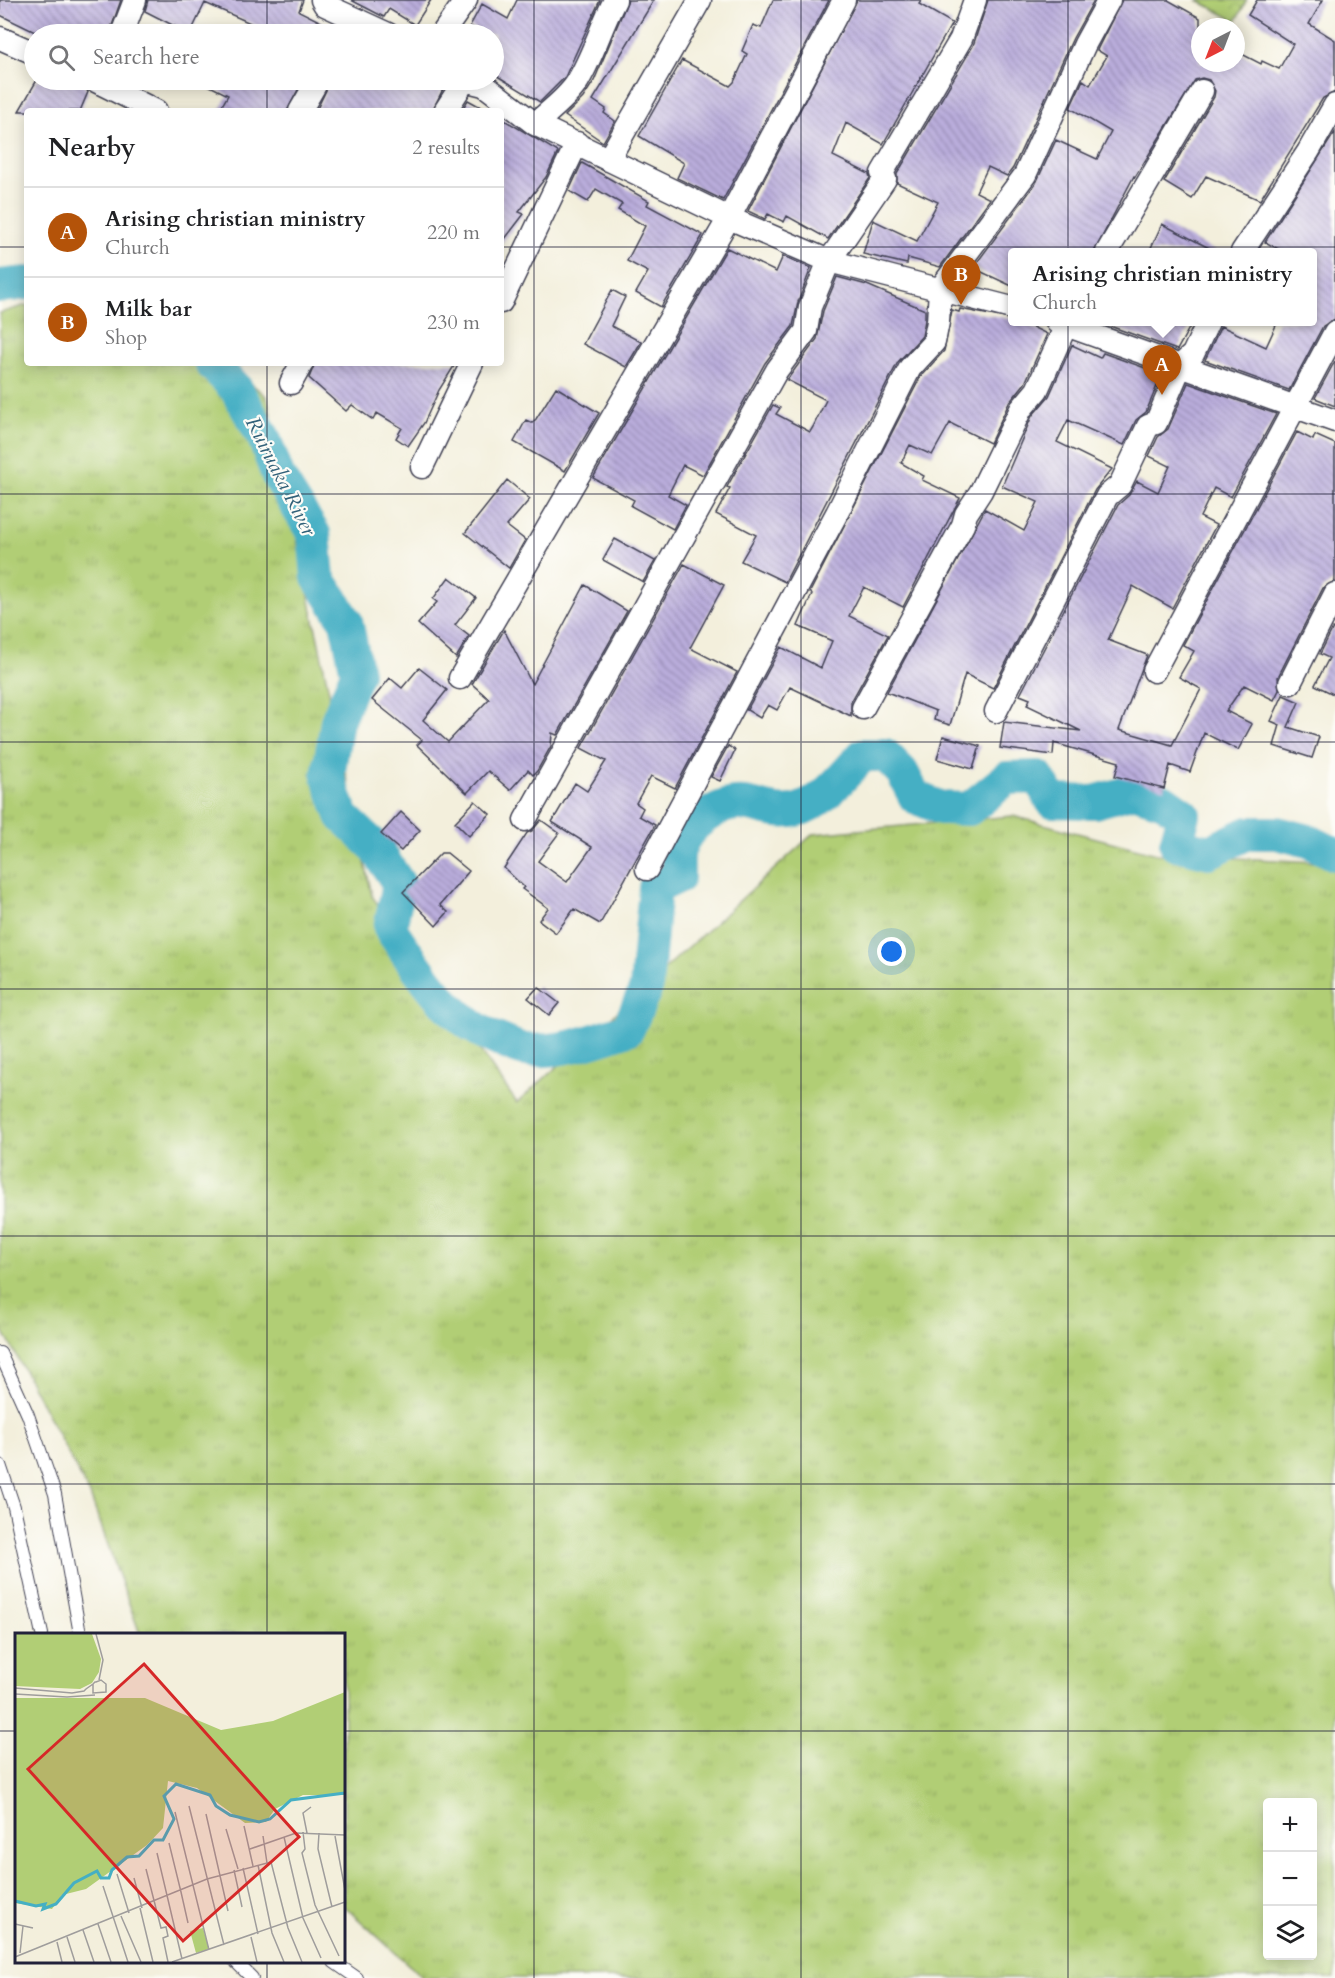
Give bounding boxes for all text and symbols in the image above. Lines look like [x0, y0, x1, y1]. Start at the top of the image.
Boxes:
north arrow [1191, 18, 1245, 72]
search box [24, 24, 504, 90]
icon: search [45, 41, 78, 74]
text: Search here [93, 42, 200, 72]
text: Nearby [48, 130, 136, 165]
text: 2 results [412, 134, 480, 161]
text: Arising christian ministry [105, 204, 365, 234]
text: A [60, 219, 75, 246]
text: 220 m [427, 219, 480, 246]
text: Church [105, 234, 170, 261]
popup [1008, 248, 1317, 326]
pin: B [942, 256, 980, 305]
text: Arising christian ministry [1032, 259, 1293, 289]
text: Church [1032, 289, 1097, 316]
text: Milk bar [105, 294, 192, 324]
text: B [60, 309, 75, 336]
text: 230 m [427, 309, 480, 336]
text: Shop [105, 324, 147, 351]
pin: A [1142, 346, 1182, 395]
water label: Ruiruaka River [238, 412, 324, 542]
your location [877, 937, 906, 966]
inset map [15, 1633, 345, 1963]
map controls [1263, 1798, 1317, 1960]
button: + [1263, 1798, 1317, 1852]
button: − [1263, 1852, 1317, 1906]
button: layers [1263, 1906, 1317, 1960]

